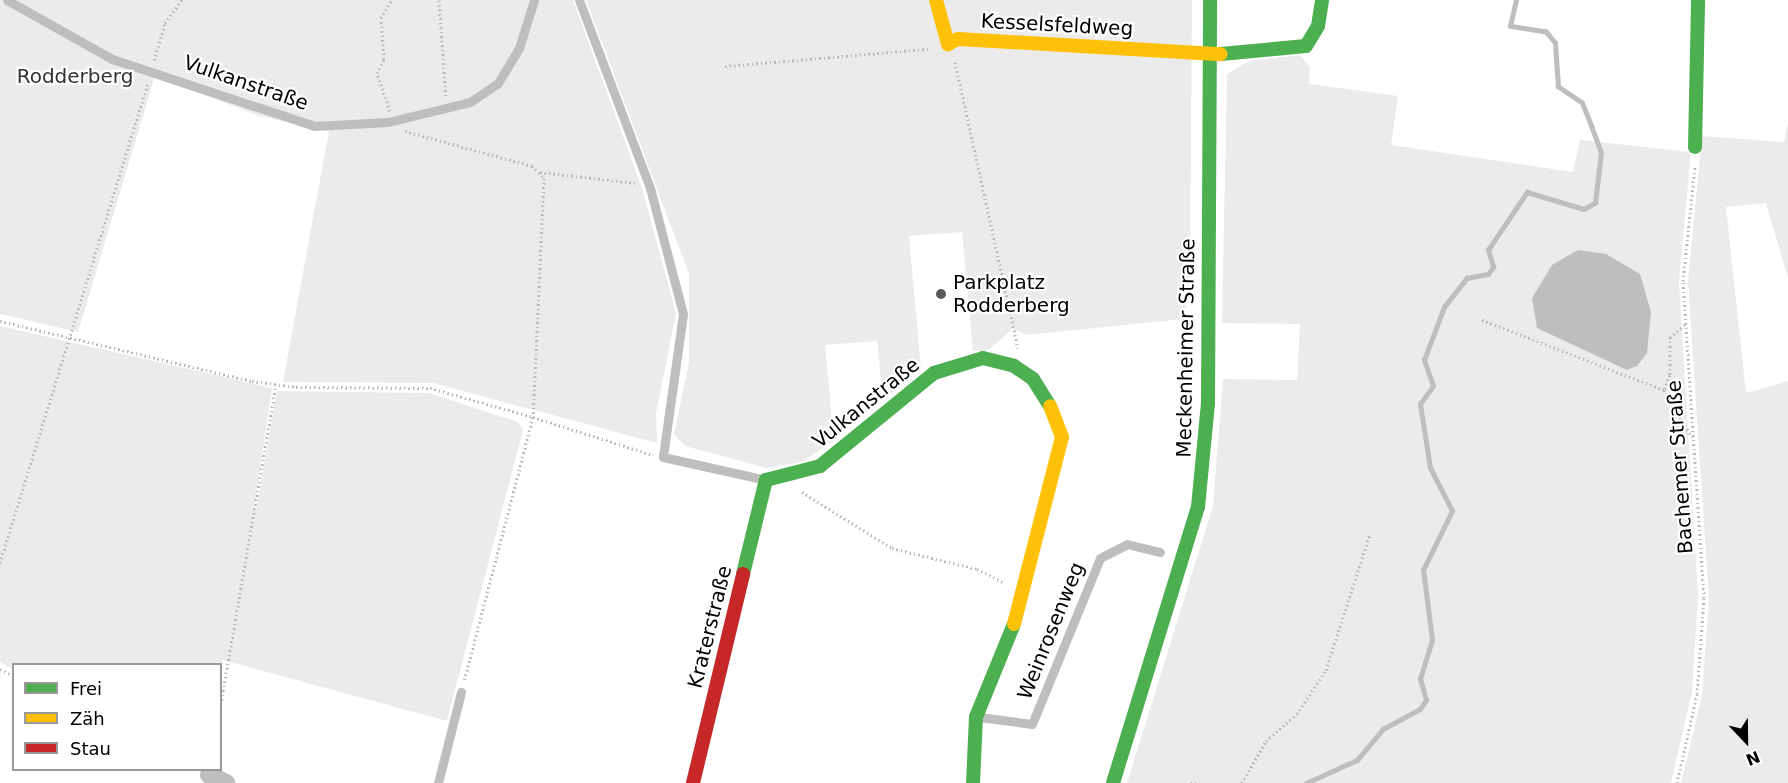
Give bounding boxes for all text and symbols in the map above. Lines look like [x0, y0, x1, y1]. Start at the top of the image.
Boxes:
street label: Kesselsfeldweg [980, 9, 1134, 41]
street label: Vulkanstraße [180, 50, 312, 116]
park label: Rodderberg [17, 64, 133, 88]
street label: Meckenheimer Straße [1172, 238, 1200, 458]
place label: Parkplatz Rodderberg [953, 270, 1070, 317]
marker: Parkplatz Rodderberg [934, 287, 948, 301]
street label: Vulkanstraße [808, 353, 924, 453]
street label: Bachemer Straße [1662, 379, 1698, 555]
street label: Weinrosenweg [1013, 559, 1089, 703]
street label: Kraterstraße [683, 563, 737, 691]
legend [12, 663, 222, 771]
text: Frei [70, 678, 102, 699]
text: Zäh [70, 708, 105, 729]
north arrow [1716, 711, 1776, 771]
text: Stau [70, 738, 111, 759]
text: N [1743, 747, 1763, 769]

